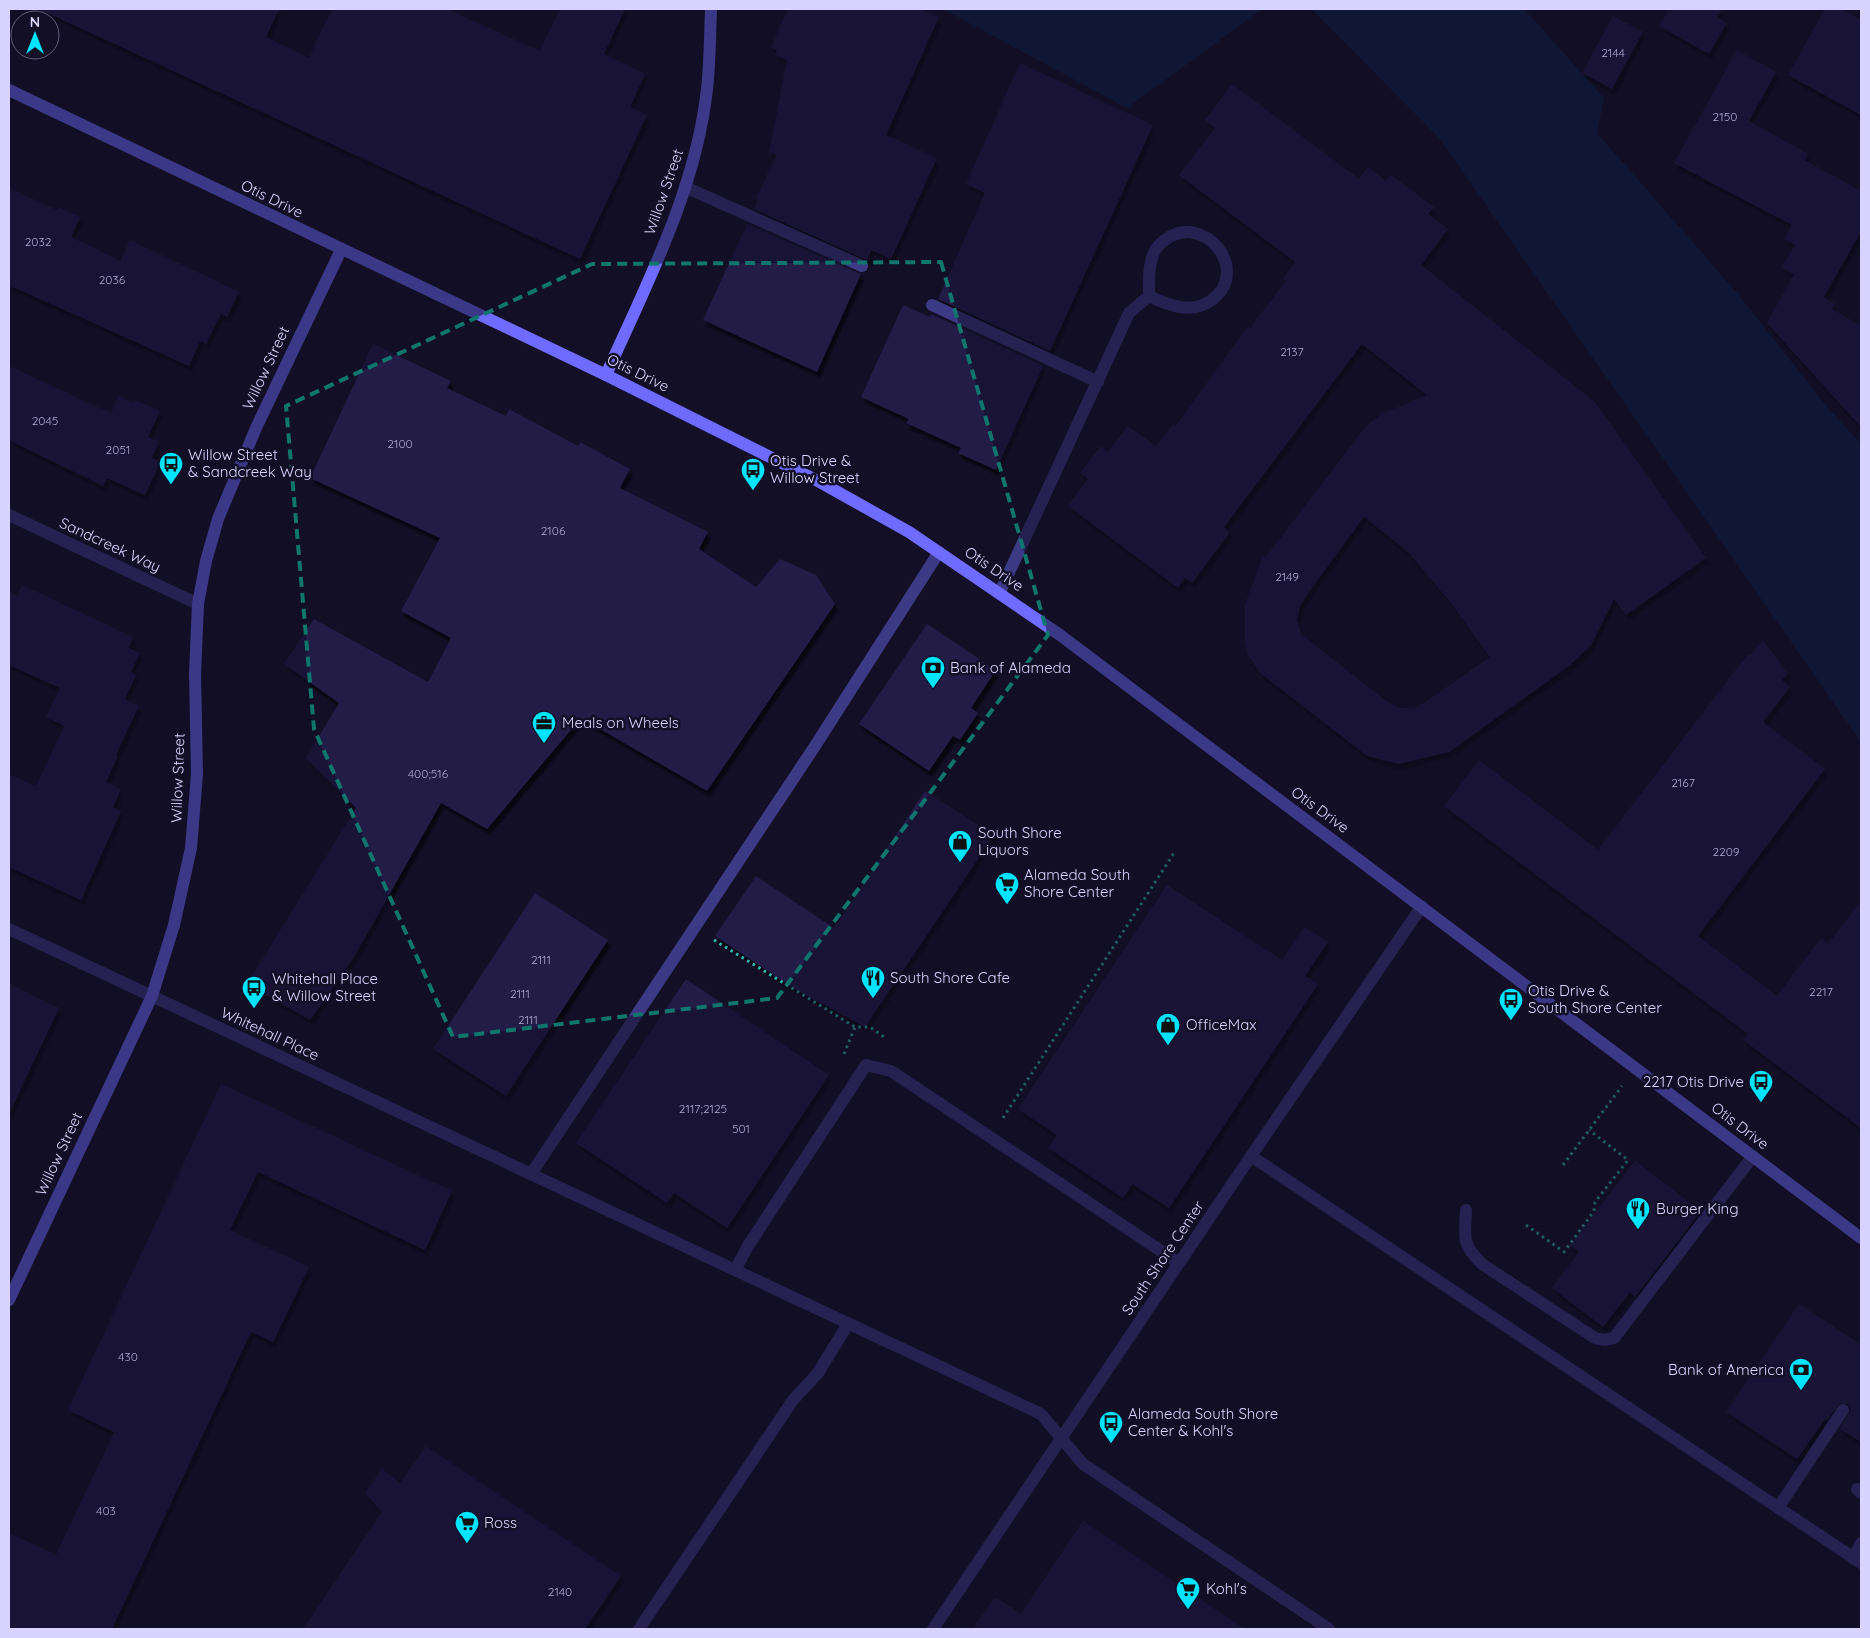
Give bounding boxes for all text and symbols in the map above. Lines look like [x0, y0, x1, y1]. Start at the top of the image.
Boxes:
north arrow [10, 10, 60, 60]
text: N [30, 13, 40, 31]
house number: 2144 [1601, 45, 1625, 60]
house number: 2150 [1713, 109, 1737, 124]
street label: Willow Street [640, 146, 687, 237]
street label: Otis Drive [238, 175, 307, 222]
house number: 2032 [25, 234, 52, 249]
house number: 2036 [99, 272, 126, 287]
street label: Willow Street [238, 323, 293, 413]
house number: 2137 [1280, 344, 1304, 359]
street label: Otis Drive [604, 349, 673, 396]
house number: 2045 [32, 413, 58, 428]
house number: 2100 [387, 436, 413, 451]
house number: 2051 [106, 442, 130, 457]
place label: Willow Street & Sandcreek Way [188, 445, 312, 481]
bus stop icon: Willow Street & Sandcreek Way [158, 451, 184, 485]
place label: Otis Drive & Willow Street [770, 451, 860, 487]
bus stop icon: Otis Drive & Willow Street [740, 457, 766, 491]
street label: Sandcreek Way [57, 513, 164, 576]
house number: 2106 [541, 523, 566, 538]
street label: Otis Drive [961, 542, 1027, 595]
house number: 2149 [1275, 569, 1299, 584]
bank icon: Bank of Alameda [920, 655, 946, 689]
place label: Bank of Alameda [950, 658, 1071, 677]
office icon: Meals on Wheels [531, 710, 557, 744]
place label: Meals on Wheels [562, 713, 679, 732]
street label: Willow Street [166, 733, 189, 823]
house number: 400;516 [408, 766, 449, 781]
house number: 2167 [1671, 775, 1695, 790]
street label: Otis Drive [1288, 782, 1353, 837]
place label: South Shore Liquors [978, 823, 1062, 859]
shop icon: South Shore Liquors [947, 829, 973, 863]
house number: 2209 [1712, 844, 1740, 859]
place label: Alameda South Shore Center [1024, 865, 1130, 901]
supermarket icon: Alameda South Shore Center [994, 871, 1020, 905]
house number: 2111 [531, 952, 551, 967]
restaurant icon: South Shore Cafe [860, 965, 886, 999]
place label: South Shore Cafe [890, 968, 1010, 987]
place label: Whitehall Place & Willow Street [272, 969, 378, 1005]
bus stop icon: Whitehall Place & Willow Street [241, 975, 267, 1009]
place label: Otis Drive & South Shore Center [1528, 981, 1662, 1017]
house number: 2217 [1809, 984, 1833, 999]
house number: 2111 [510, 986, 530, 1001]
bus stop icon: Otis Drive & South Shore Center [1498, 987, 1524, 1021]
street label: Whitehall Place [218, 1003, 322, 1065]
house number: 2111 [518, 1012, 538, 1027]
shop icon: OfficeMax [1155, 1012, 1181, 1046]
place label: OfficeMax [1186, 1015, 1257, 1034]
bus stop icon: 2217 Otis Drive [1748, 1069, 1774, 1103]
place label: 2217 Otis Drive [1643, 1072, 1744, 1091]
street label: Otis Drive [1708, 1098, 1773, 1153]
house number: 2117;2125 [679, 1101, 727, 1116]
street label: Willow Street [31, 1109, 86, 1199]
house number: 501 [732, 1121, 750, 1136]
restaurant icon: Burger King [1625, 1196, 1651, 1230]
street label: South Shore Center [1117, 1197, 1208, 1319]
place label: Burger King [1656, 1199, 1739, 1218]
house number: 430 [118, 1349, 138, 1364]
bank icon: Bank of America [1788, 1357, 1814, 1391]
place label: Bank of America [1668, 1360, 1784, 1379]
place label: Alameda South Shore Center & Kohl's [1128, 1404, 1278, 1440]
bus stop icon: Alameda South Shore Center & Kohl's [1098, 1410, 1124, 1444]
house number: 403 [96, 1503, 116, 1518]
supermarket icon: Ross [454, 1510, 480, 1544]
place label: Ross [484, 1513, 517, 1532]
supermarket icon: Kohl's [1175, 1576, 1201, 1610]
place label: Kohl's [1206, 1579, 1247, 1598]
house number: 2140 [548, 1584, 572, 1599]

